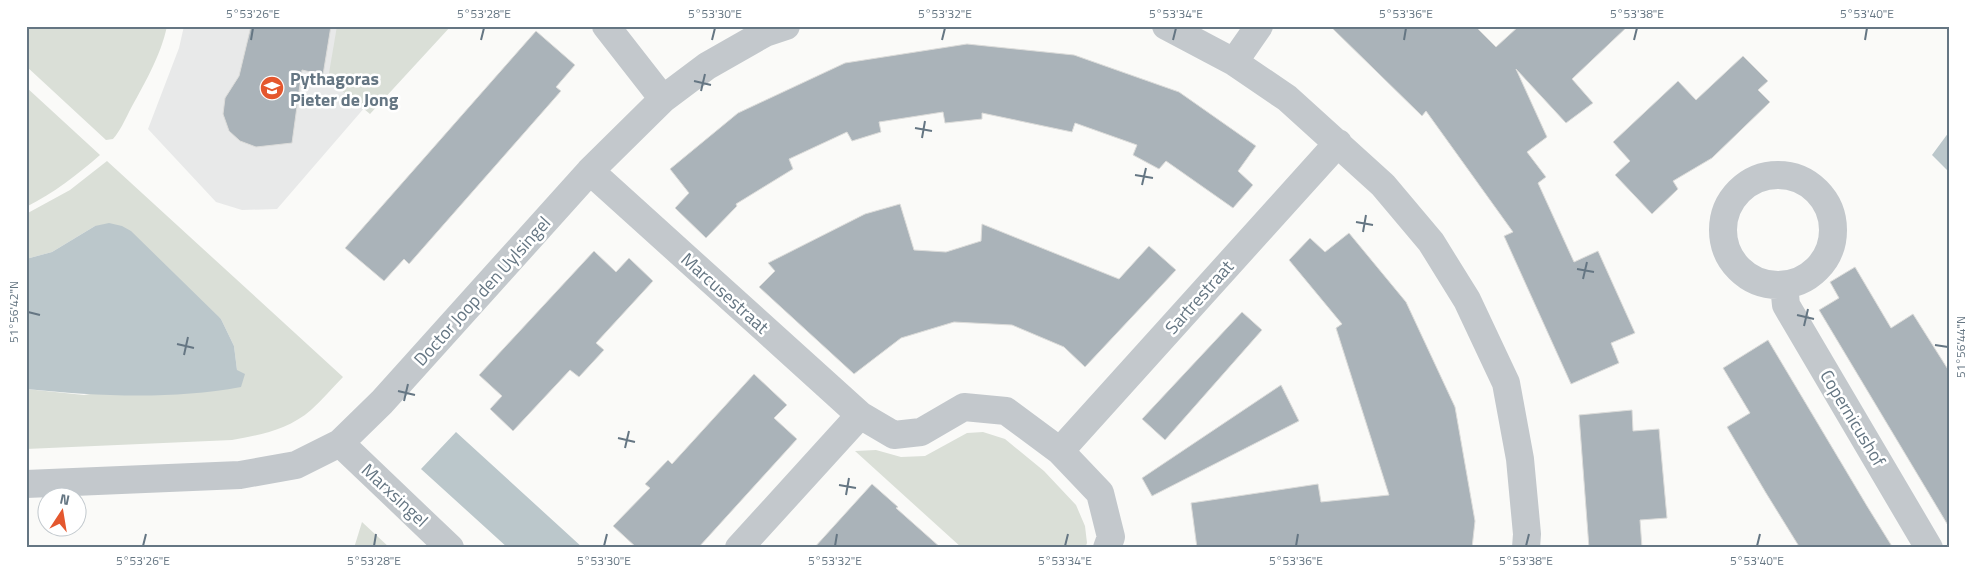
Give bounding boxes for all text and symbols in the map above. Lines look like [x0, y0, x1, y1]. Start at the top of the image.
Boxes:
text: 5°53'26"E [226, 4, 280, 23]
text: 5°53'28"E [457, 4, 511, 23]
text: 5°53'30"E [688, 4, 742, 23]
text: 5°53'32"E [918, 4, 972, 23]
text: 5°53'34"E [1149, 4, 1203, 23]
text: 5°53'36"E [1379, 4, 1433, 23]
text: 5°53'38"E [1610, 4, 1664, 23]
text: 5°53'40"E [1840, 4, 1894, 23]
place label: Pythagoras Pieter de Jong [290, 65, 399, 113]
school or university icon: Pythagoras Pieter de Jong [259, 75, 285, 101]
street label: Doctor Joop den Uylsingel [407, 210, 557, 372]
street label: Marcusestraat [675, 246, 776, 340]
street label: Sartrestraat [1158, 253, 1240, 340]
text: 51°56'42"N [4, 281, 23, 343]
text: 51°56'44"N [1951, 316, 1970, 378]
street label: Copernicushof [1814, 365, 1893, 471]
street label: Marxsingel [355, 457, 435, 533]
north arrow [38, 486, 88, 536]
text: N [58, 488, 72, 510]
text: 5°53'26"E [116, 551, 170, 570]
text: 5°53'28"E [347, 551, 401, 570]
text: 5°53'30"E [577, 551, 631, 570]
text: 5°53'32"E [808, 551, 862, 570]
text: 5°53'34"E [1038, 551, 1092, 570]
text: 5°53'36"E [1269, 551, 1323, 570]
text: 5°53'38"E [1499, 551, 1553, 570]
text: 5°53'40"E [1730, 551, 1784, 570]

